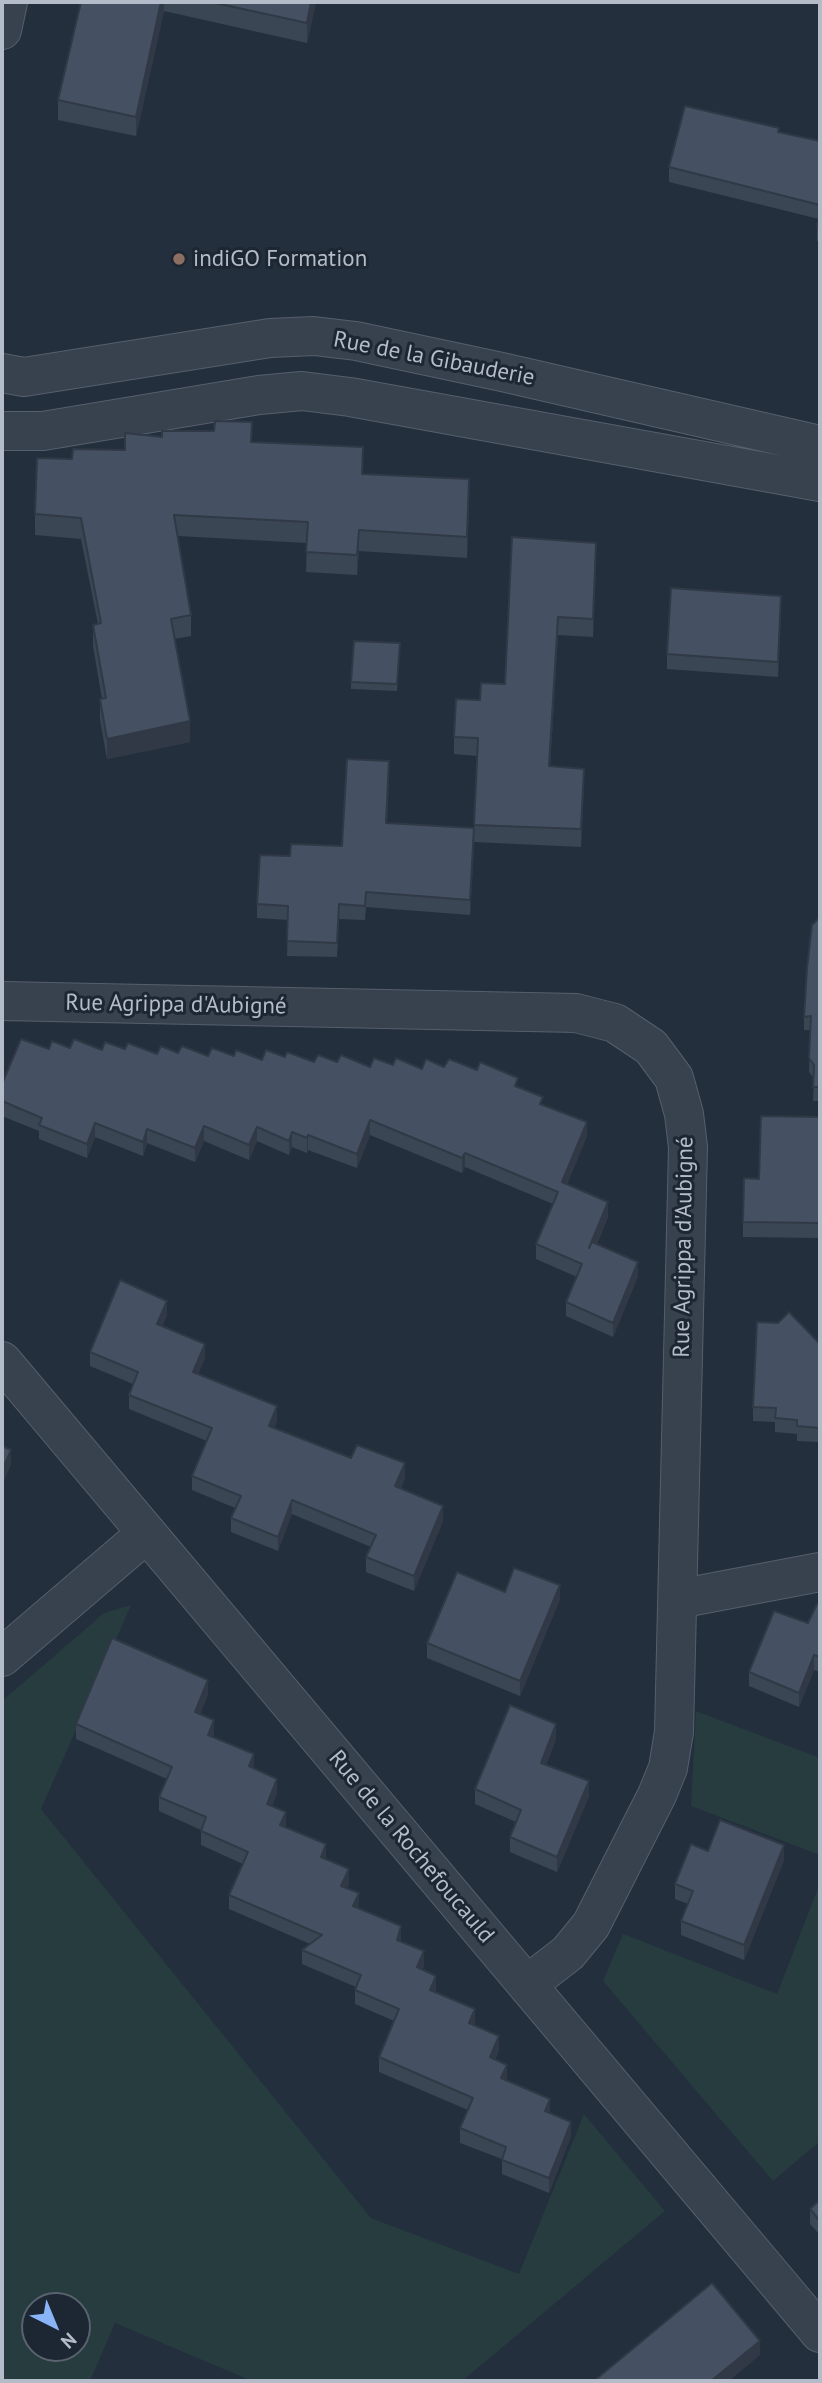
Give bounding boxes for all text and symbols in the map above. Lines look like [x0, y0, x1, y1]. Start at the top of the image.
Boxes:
place label: indiGO Formation [193, 245, 367, 273]
marker: indiGO Formation [171, 251, 187, 267]
street label: Rue de la Gibauderie [331, 326, 537, 392]
street label: Rue Agrippa d'Aubigné [65, 989, 287, 1021]
street label: Rue Agrippa d'Aubigné [668, 1136, 700, 1358]
street label: Rue de la Rochefoucauld [322, 1745, 500, 1949]
north arrow [21, 2292, 91, 2362]
text: N [56, 2328, 82, 2354]

